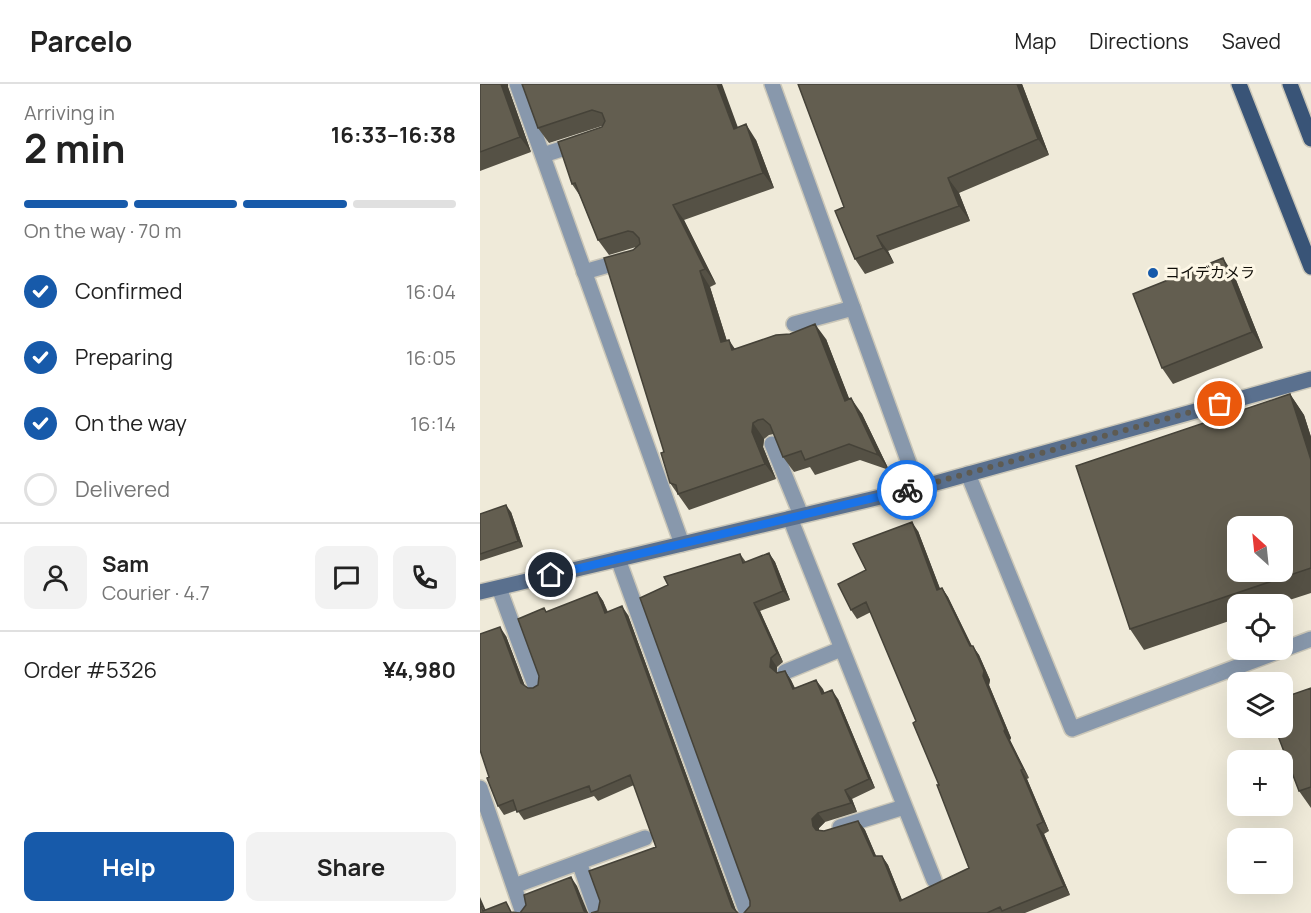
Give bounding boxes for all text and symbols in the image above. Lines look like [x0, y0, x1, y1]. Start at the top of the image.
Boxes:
text: Parcelo [30, 22, 132, 60]
text: Map [1015, 27, 1056, 55]
text: Directions [1089, 27, 1189, 55]
text: Saved [1222, 27, 1281, 55]
text: Arriving in [24, 99, 115, 126]
text: 16:33–16:38 [331, 120, 456, 150]
text: 2 min [24, 121, 125, 175]
text: On the way · 70 m [24, 217, 181, 244]
place label: コイデカメラ [1165, 262, 1255, 283]
marker: コイデカメラ [1146, 266, 1160, 280]
icon: check [24, 275, 57, 308]
text: Confirmed [75, 276, 183, 306]
text: 16:04 [406, 278, 456, 305]
icon: check [24, 341, 57, 374]
text: Preparing [75, 342, 173, 372]
text: 16:05 [406, 344, 456, 371]
pin [1194, 378, 1245, 429]
icon: bag [1203, 387, 1236, 420]
icon: check [24, 407, 57, 440]
text: On the way [75, 408, 187, 438]
text: 16:14 [410, 410, 456, 437]
courier [877, 460, 937, 520]
text: Delivered [75, 474, 170, 504]
icon: bike [891, 474, 924, 507]
north arrow [1227, 516, 1293, 582]
map controls [1227, 516, 1293, 894]
button: person [24, 546, 87, 609]
button: chat [315, 546, 378, 609]
button: phone [393, 546, 456, 609]
text: Sam [102, 549, 149, 579]
pin [525, 549, 576, 600]
icon: home [534, 558, 567, 591]
text: Courier · 4.7 [102, 579, 210, 606]
button: locate [1227, 594, 1293, 660]
text: Order #5326 [24, 655, 157, 685]
text: ¥4,980 [383, 655, 456, 685]
button: layers [1227, 672, 1293, 738]
button: + [1227, 750, 1293, 816]
button: − [1227, 828, 1293, 894]
button: Help [24, 832, 234, 901]
button: Share [246, 832, 456, 901]

